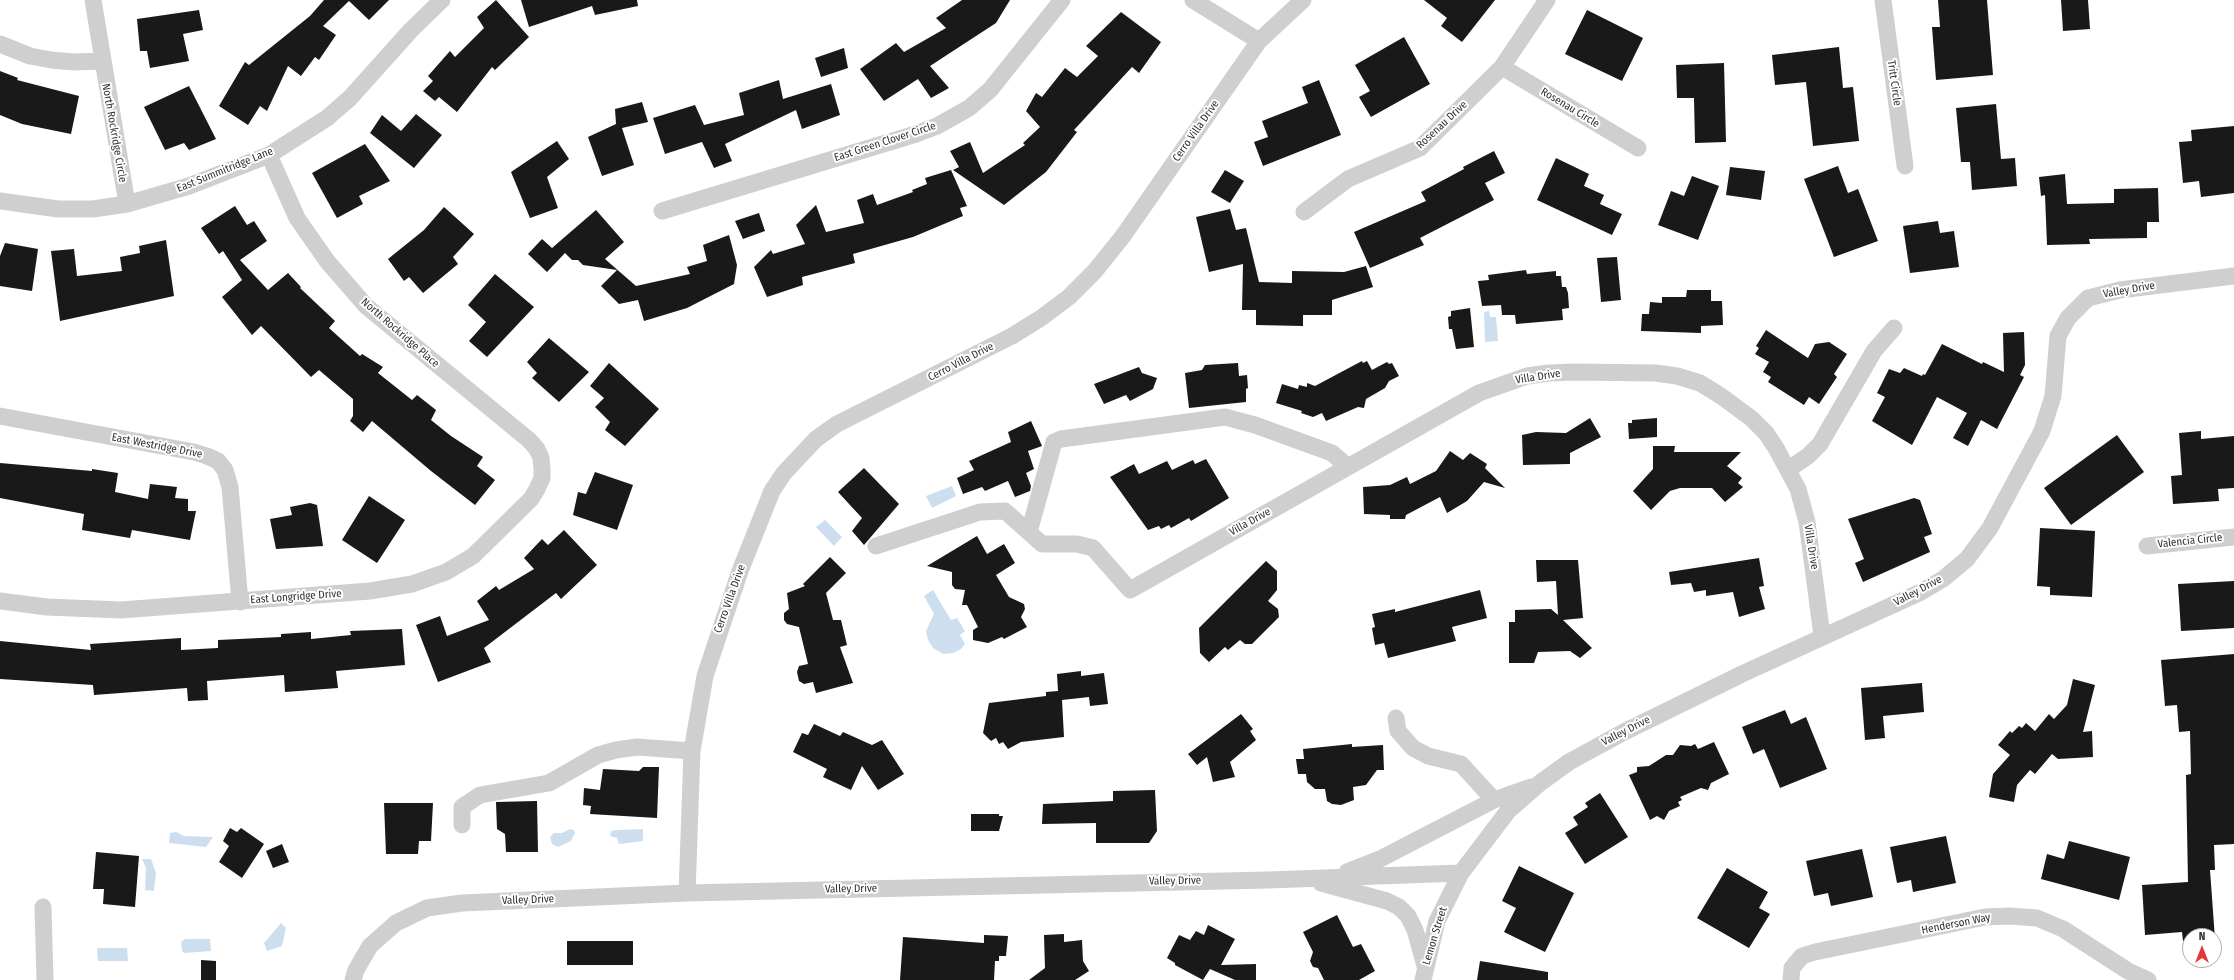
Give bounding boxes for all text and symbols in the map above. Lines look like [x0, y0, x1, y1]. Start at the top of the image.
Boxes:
street label: Tritt Circle [1884, 59, 1904, 107]
street label: North Rockridge Circle [99, 83, 129, 183]
street label: Rosenau Circle [1538, 85, 1602, 131]
street label: Cerro Villa Drive [1170, 98, 1222, 164]
street label: Rosenau Drive [1414, 98, 1470, 152]
street label: East Green Clover Circle [833, 119, 937, 165]
street label: East Summitridge Lane [175, 145, 275, 195]
street label: Valley Drive [2102, 279, 2156, 301]
street label: North Rockridge Place [358, 296, 442, 370]
street label: Cerro Villa Drive [926, 340, 996, 384]
street label: Villa Drive [1515, 367, 1561, 387]
street label: East Westridge Drive [111, 431, 203, 461]
street label: Villa Drive [1227, 505, 1273, 539]
street label: Villa Drive [1801, 524, 1821, 570]
street label: Valencia Circle [2157, 531, 2223, 551]
street label: Cerro Villa Drive [711, 563, 749, 635]
street label: Valley Drive [1892, 573, 1944, 609]
street label: East Longridge Drive [250, 587, 342, 607]
street label: Valley Drive [1600, 713, 1652, 749]
street label: Valley Drive [1149, 874, 1201, 888]
street label: Valley Drive [825, 882, 877, 896]
street label: Valley Drive [502, 892, 554, 908]
street label: Lemon Street [1420, 906, 1450, 966]
street label: Henderson Way [1920, 911, 1992, 937]
north arrow [2182, 928, 2222, 968]
text: N [2199, 930, 2205, 943]

